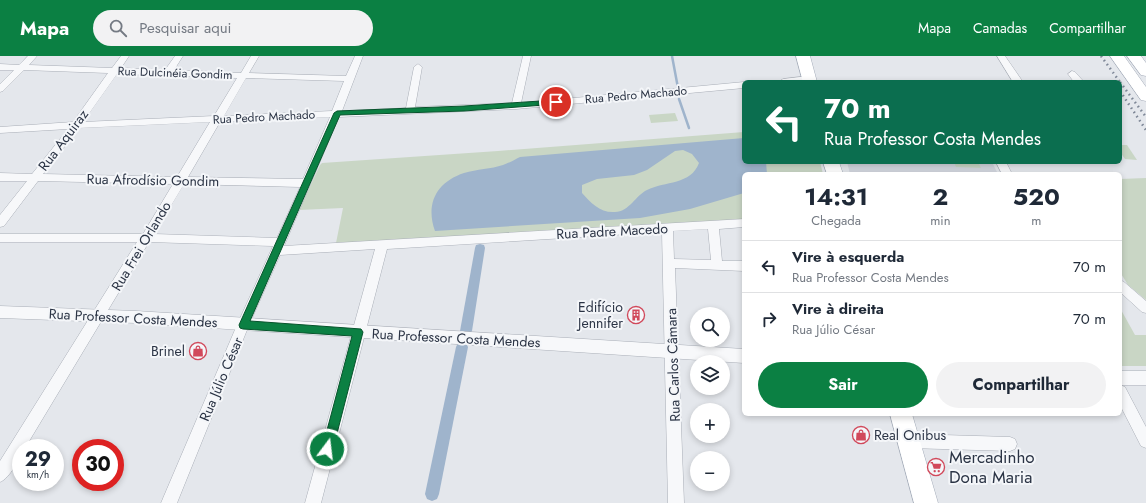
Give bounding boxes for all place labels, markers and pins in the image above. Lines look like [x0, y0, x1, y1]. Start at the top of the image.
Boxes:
pin [539, 85, 573, 119]
place label: Edifício Jennifer [576, 297, 623, 333]
building icon: Edifício Jennifer [626, 305, 646, 325]
place label: Brinel [151, 341, 185, 361]
shop icon: Brinel [188, 341, 208, 361]
shop icon: Real Onibus [851, 425, 871, 445]
place label: Real Onibus [874, 425, 947, 445]
place label: Mercadinho Dona Maria [949, 445, 1035, 489]
supermarket icon: Mercadinho Dona Maria [926, 457, 946, 477]

